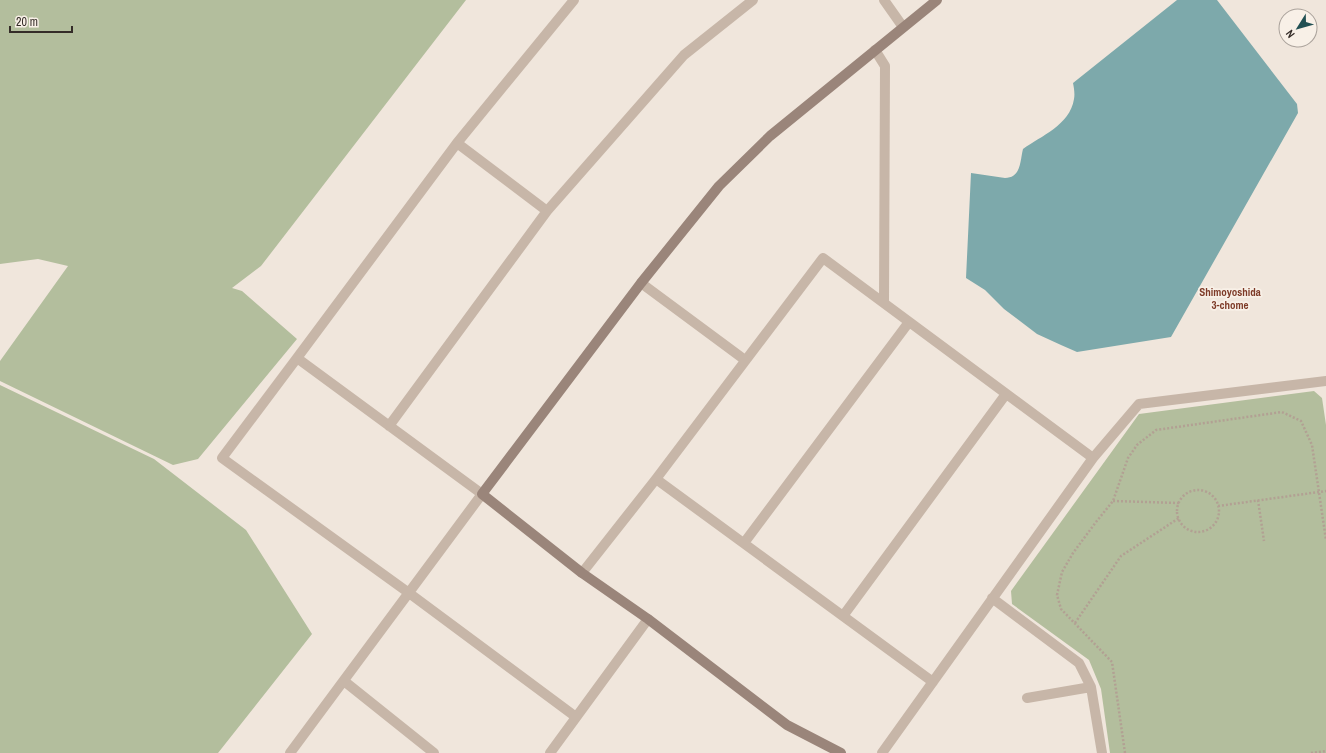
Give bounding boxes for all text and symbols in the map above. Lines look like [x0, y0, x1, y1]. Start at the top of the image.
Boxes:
scale bar [10, 8, 72, 34]
north arrow [1278, 8, 1318, 48]
text: 20 m [16, 14, 38, 30]
text: N [1282, 27, 1298, 41]
district label: Shimoyoshida 3-chome [1199, 285, 1261, 312]

